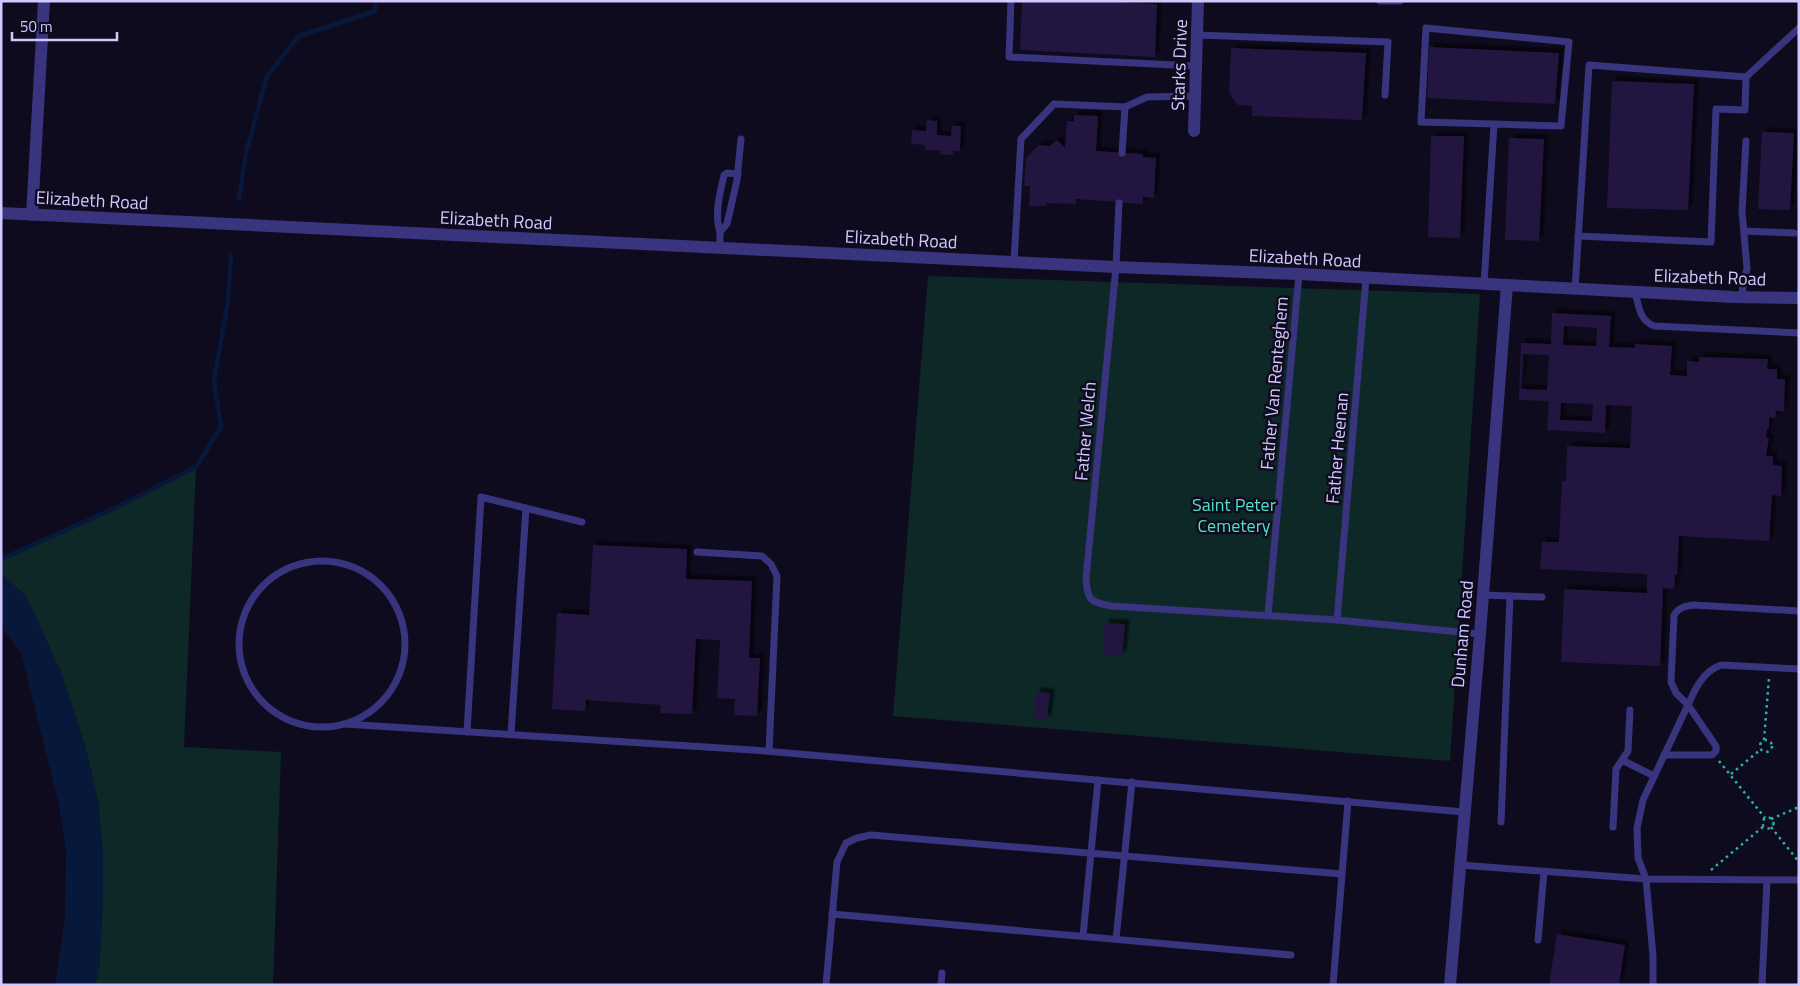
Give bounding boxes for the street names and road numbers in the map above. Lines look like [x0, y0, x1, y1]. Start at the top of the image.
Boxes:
street label: Starks Drive [1164, 19, 1194, 111]
street label: Elizabeth Road [35, 184, 149, 216]
street label: Elizabeth Road [439, 204, 553, 236]
street label: Elizabeth Road [844, 223, 958, 255]
street label: Elizabeth Road [1248, 242, 1362, 274]
street label: Elizabeth Road [1653, 262, 1767, 292]
street label: Father Van Renteghem [1253, 295, 1295, 471]
street label: Father Welch [1067, 380, 1103, 482]
street label: Father Heenan [1319, 391, 1355, 505]
street label: Dunham Road [1444, 579, 1480, 689]

